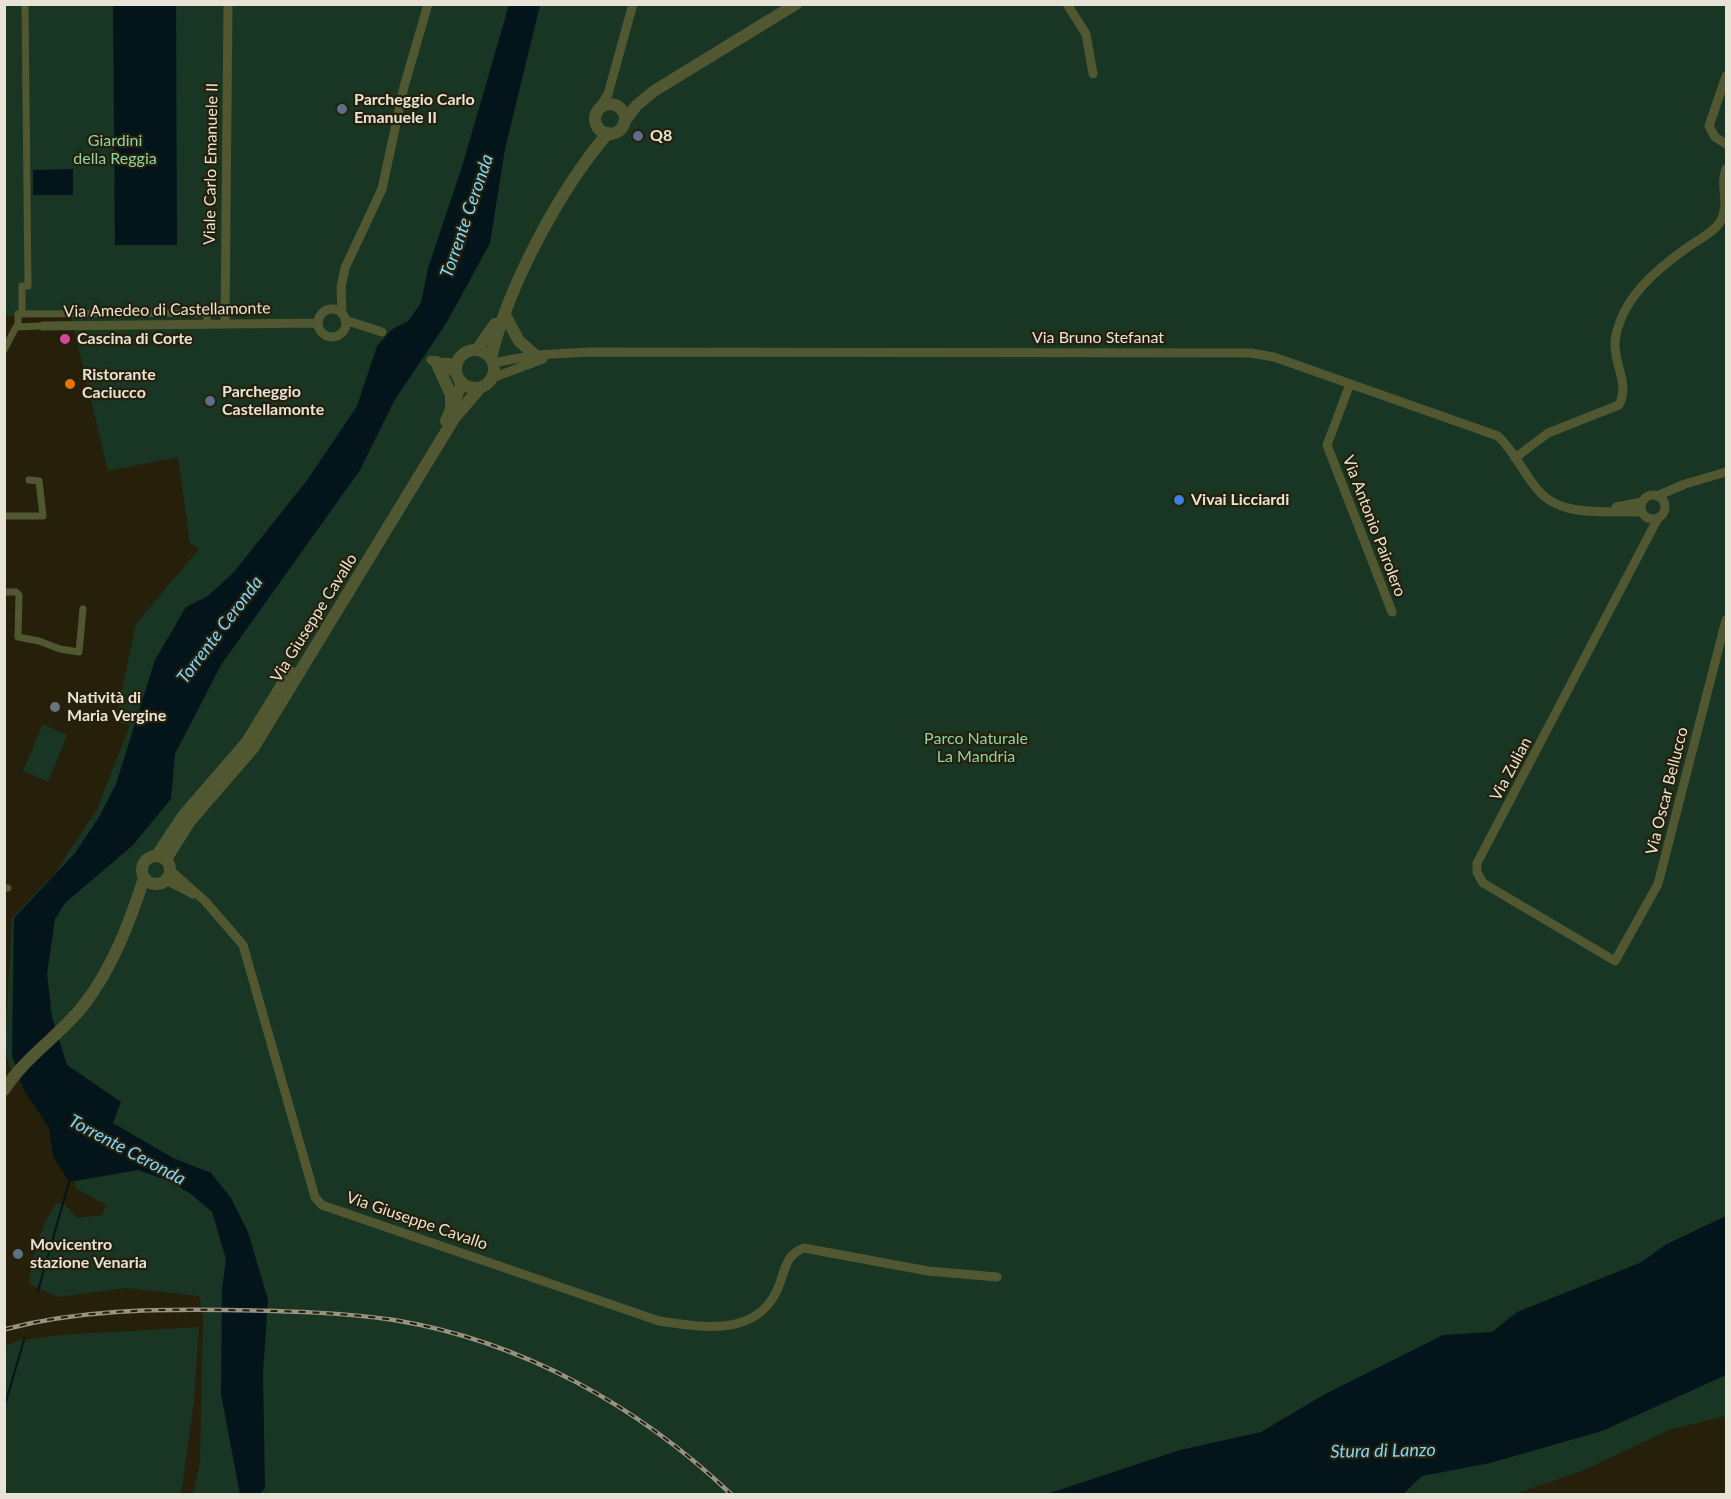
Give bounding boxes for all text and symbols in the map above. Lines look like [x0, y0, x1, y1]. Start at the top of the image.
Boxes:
street label: Viale Carlo Emanuele II [200, 83, 222, 245]
place label: Parcheggio Carlo Emanuele II [354, 90, 475, 128]
marker: Parcheggio Carlo Emanuele II [335, 102, 349, 116]
place label: Q8 [650, 126, 672, 146]
marker: Q8 [631, 129, 645, 143]
park label: Giardini della Reggia [73, 131, 157, 169]
water label: Torrente Ceronda [436, 151, 498, 281]
street label: Via Amedeo di Castellamonte [63, 299, 271, 321]
street label: Via Bruno Stefanat [1032, 328, 1164, 348]
place label: Cascina di Corte [77, 329, 193, 349]
marker: Cascina di Corte [58, 332, 72, 346]
place label: Ristorante Caciucco [82, 365, 156, 403]
marker: Ristorante Caciucco [63, 377, 77, 391]
place label: Parcheggio Castellamonte [222, 382, 324, 420]
marker: Parcheggio Castellamonte [203, 394, 217, 408]
street label: Via Antonio Pairolero [1338, 453, 1410, 599]
place label: Vivai Licciardi [1191, 490, 1289, 510]
marker: Vivai Licciardi [1172, 493, 1186, 507]
street label: Via Giuseppe Cavallo [267, 550, 361, 686]
water label: Torrente Ceronda [172, 572, 268, 688]
place label: Natività di Maria Vergine [67, 688, 166, 726]
marker: Natività di Maria Vergine [48, 700, 62, 714]
street label: Via Oscar Bellucco [1642, 725, 1692, 857]
park label: Parco Naturale La Mandria [924, 729, 1028, 767]
street label: Via Zulian [1486, 734, 1536, 804]
water label: Torrente Ceronda [65, 1110, 189, 1190]
street label: Via Giuseppe Cavallo [344, 1188, 490, 1254]
place label: Movicentro stazione Venaria [30, 1235, 147, 1273]
marker: Movicentro stazione Venaria [11, 1247, 25, 1261]
water label: Stura di Lanzo [1330, 1439, 1436, 1463]

